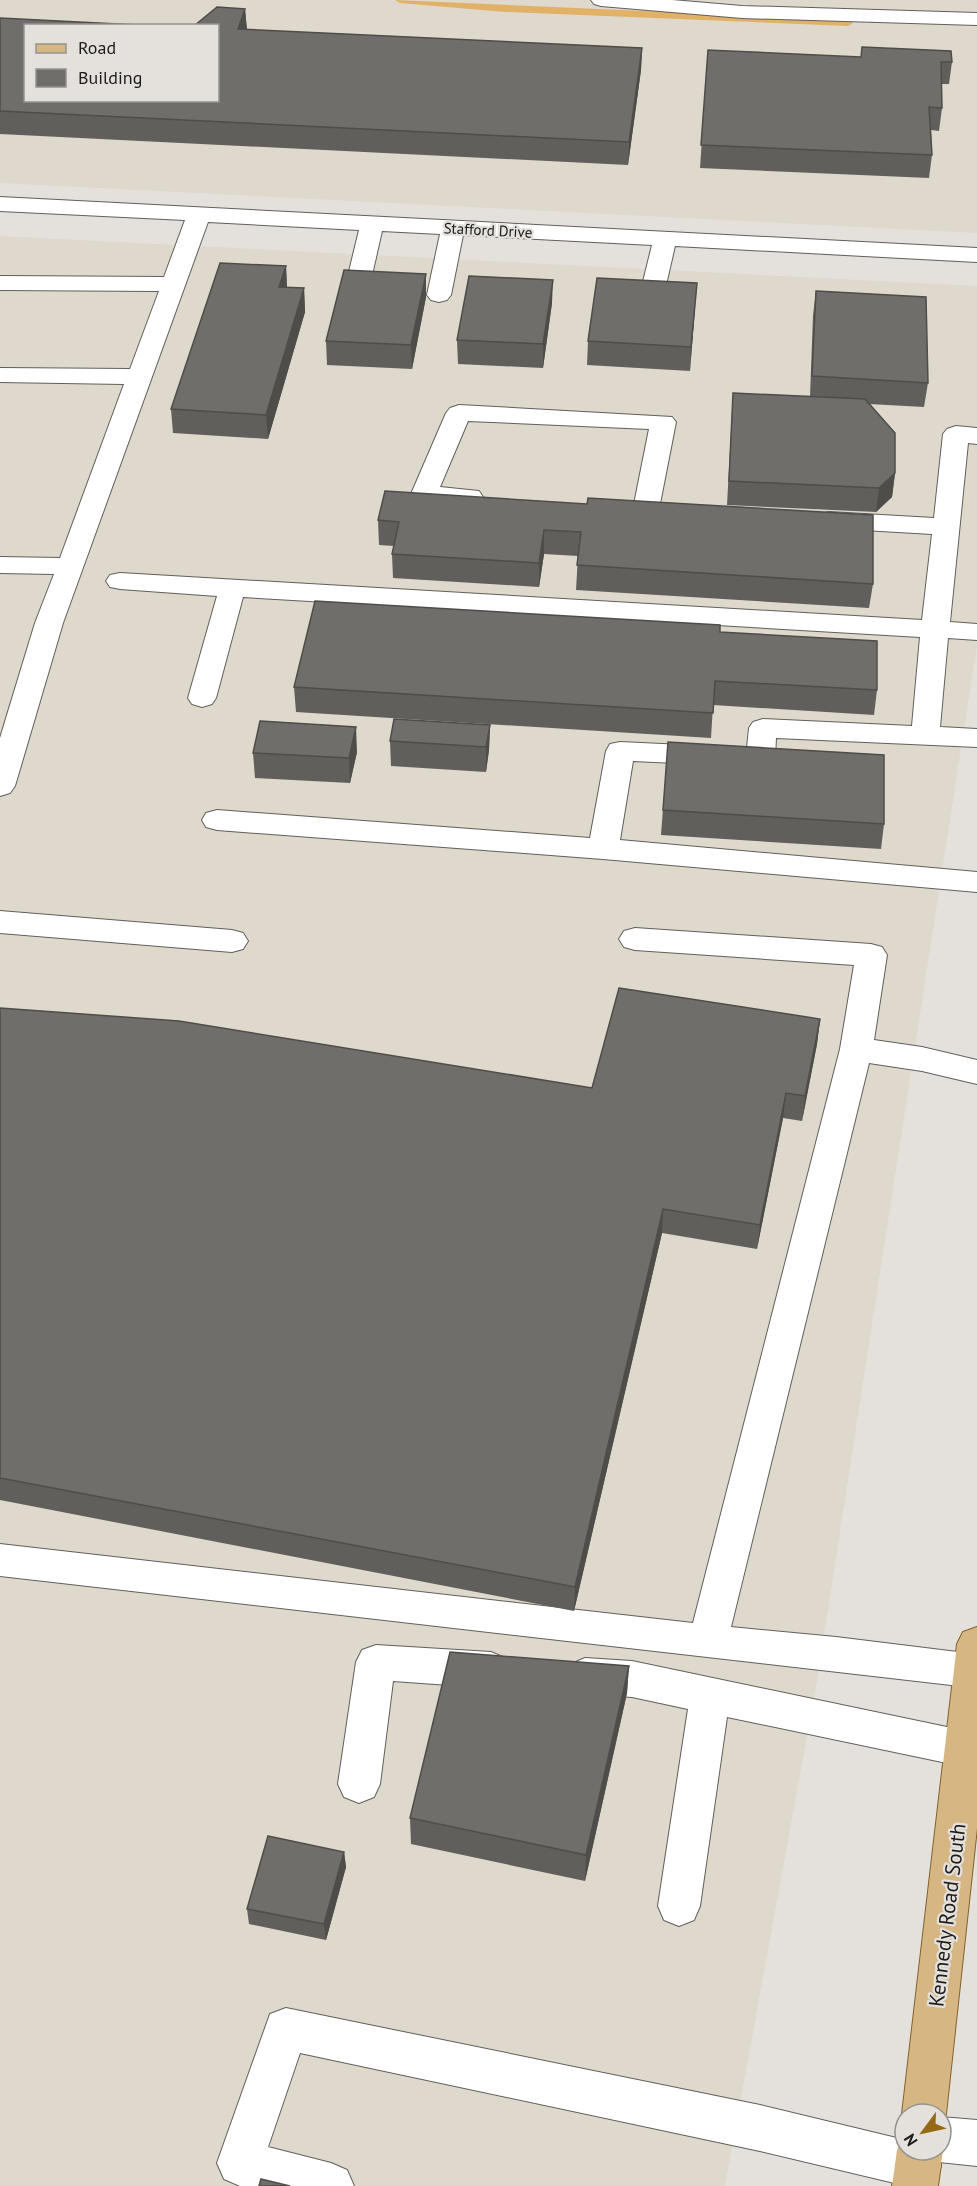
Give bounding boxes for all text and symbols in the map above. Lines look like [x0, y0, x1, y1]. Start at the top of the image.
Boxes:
legend [24, 24, 219, 102]
text: Road [78, 36, 116, 59]
text: Building [78, 66, 142, 89]
street label: Stafford Drive [443, 218, 533, 242]
street label: Kennedy Road South [922, 1822, 972, 2008]
north arrow [893, 2102, 953, 2162]
text: N [899, 2130, 922, 2150]

